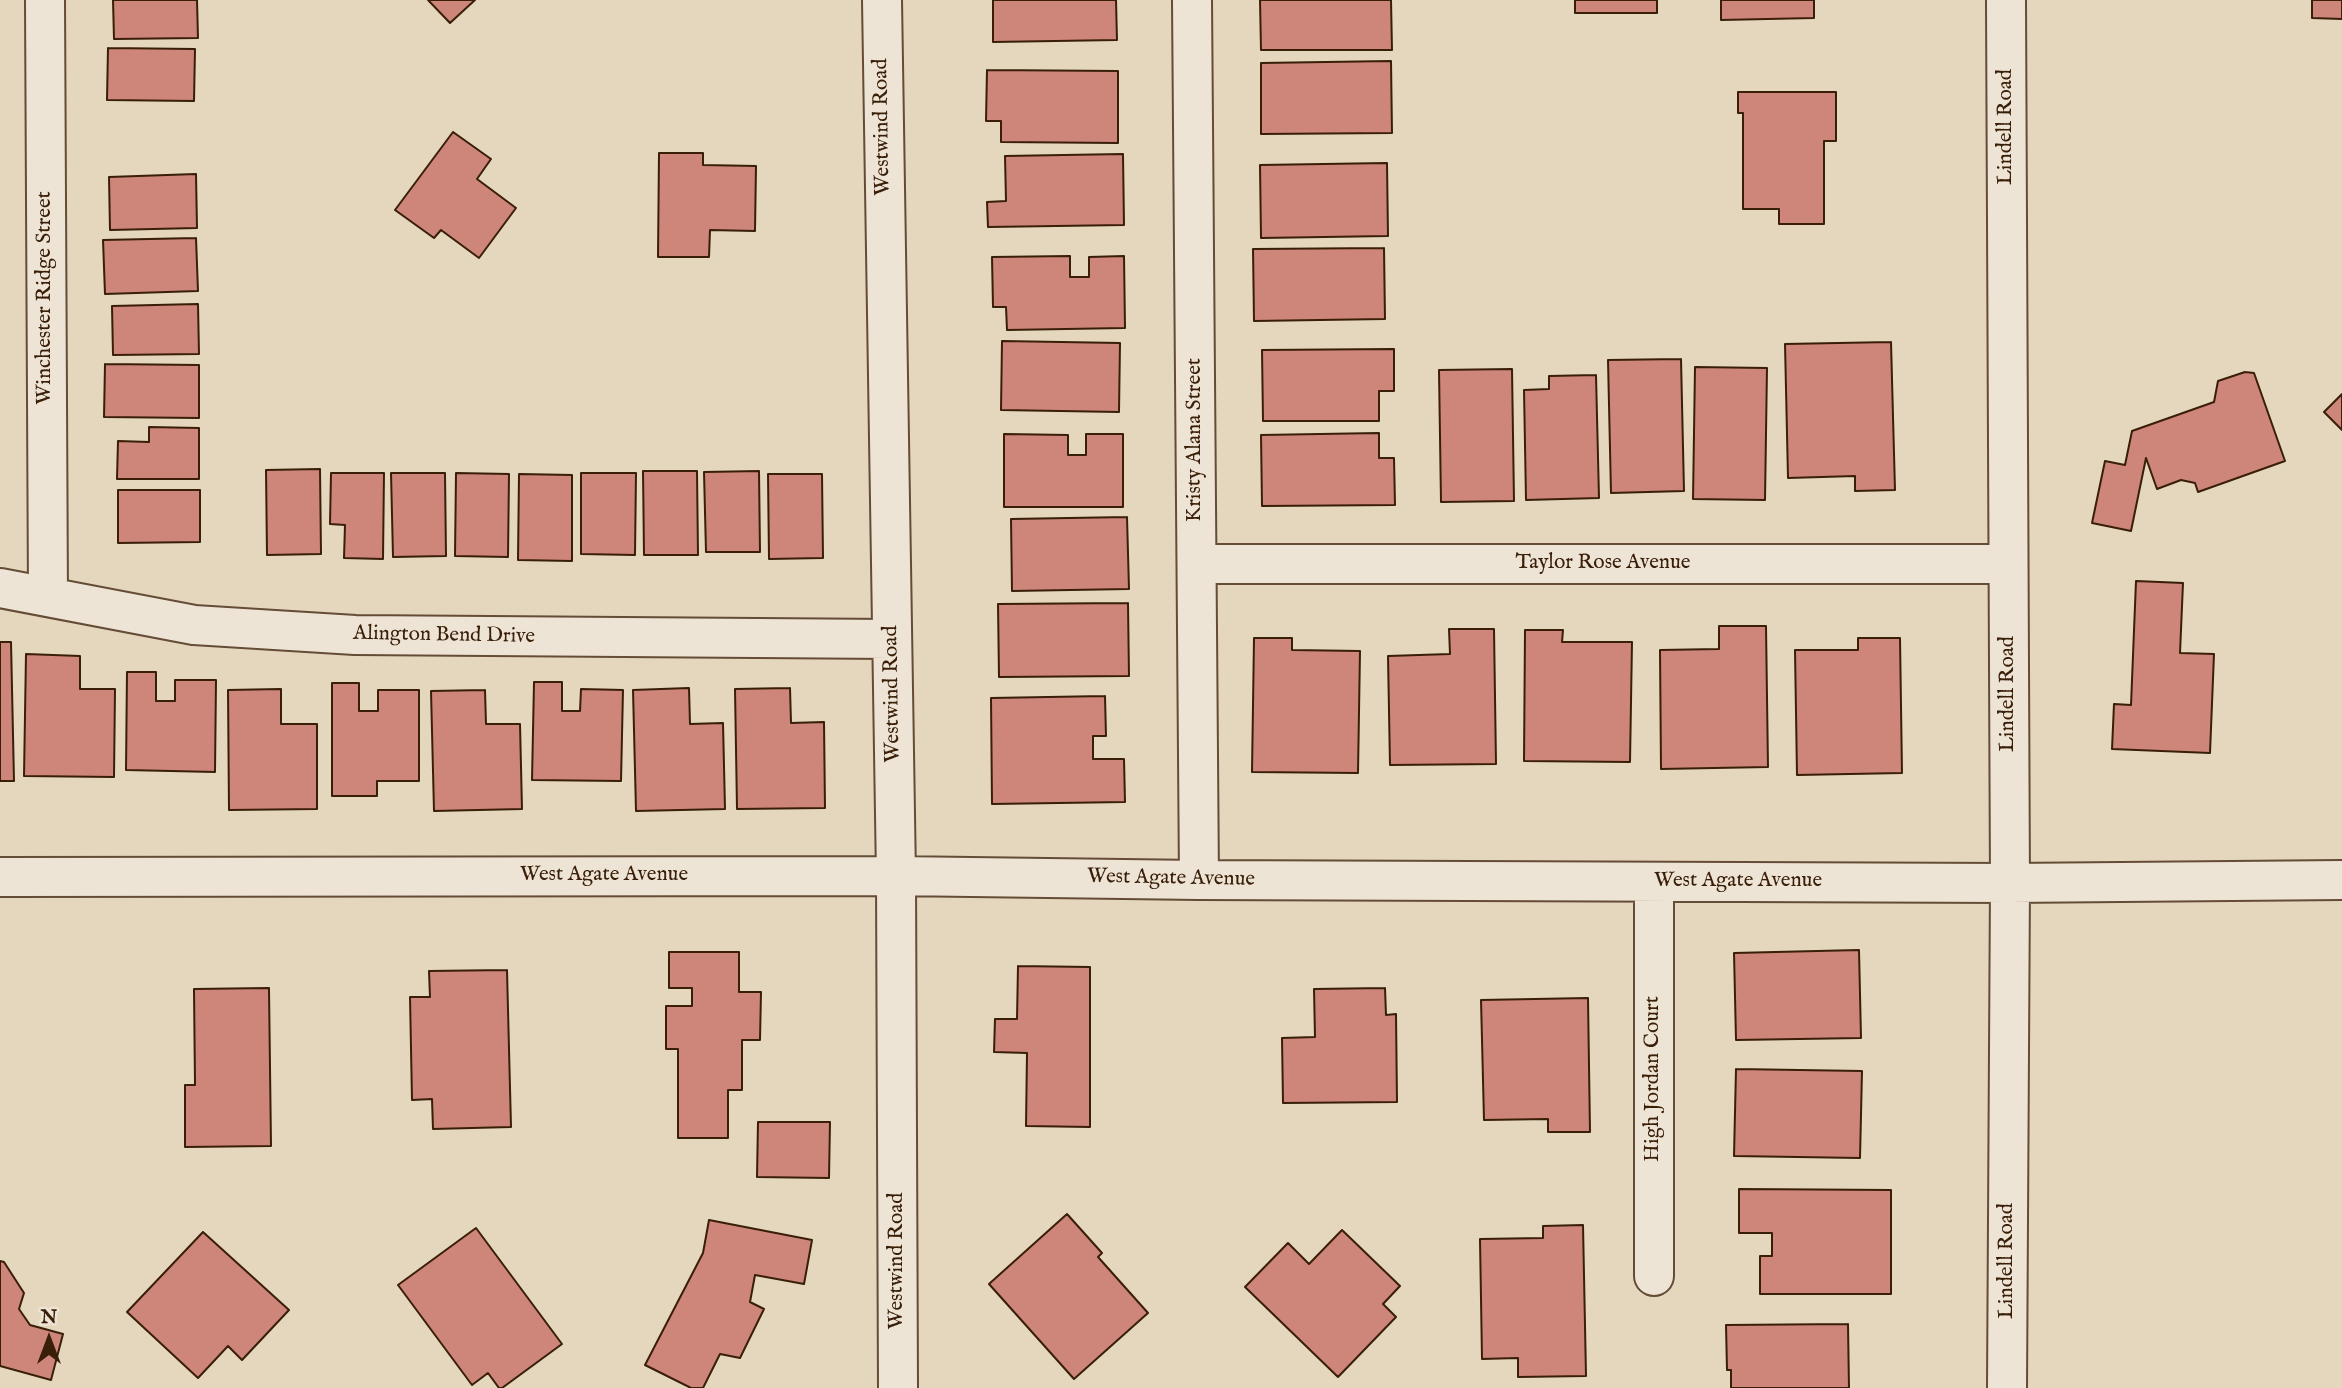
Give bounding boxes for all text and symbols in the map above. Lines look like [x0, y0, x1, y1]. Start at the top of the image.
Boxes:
street label: Westwind Road [869, 58, 897, 196]
street label: Lindell Road [1994, 69, 2020, 185]
street label: Winchester Ridge Street [33, 191, 59, 405]
street label: Kristy Alana Street [1183, 358, 1209, 522]
street label: Taylor Rose Avenue [1516, 551, 1690, 577]
street label: Alington Bend Drive [353, 622, 535, 650]
street label: Westwind Road [879, 625, 907, 763]
street label: Lindell Road [1996, 636, 2022, 752]
street label: West Agate Avenue [520, 863, 688, 889]
street label: West Agate Avenue [1087, 865, 1255, 893]
street label: West Agate Avenue [1654, 869, 1822, 895]
street label: High Jordan Court [1641, 996, 1667, 1162]
street label: Westwind Road [885, 1192, 911, 1330]
street label: Lindell Road [1995, 1203, 2021, 1319]
north arrow [14, 1304, 84, 1374]
text: N [41, 1306, 57, 1330]

